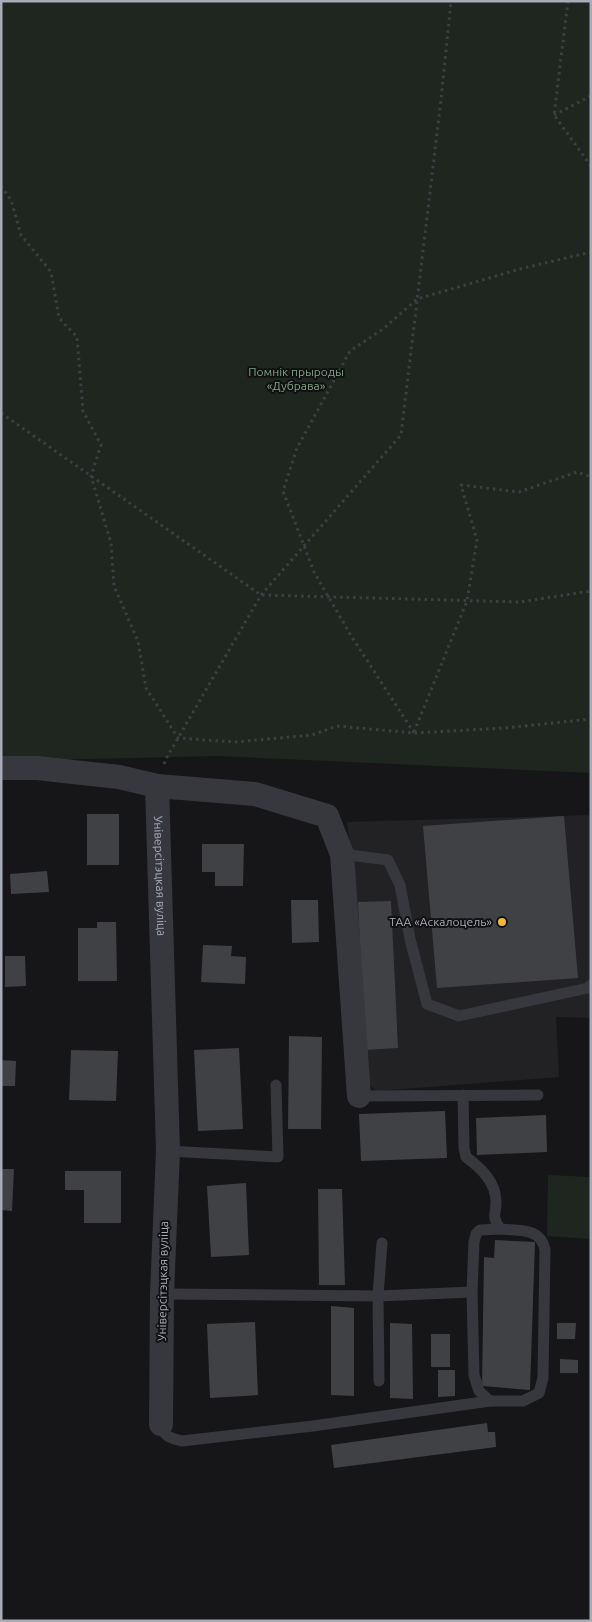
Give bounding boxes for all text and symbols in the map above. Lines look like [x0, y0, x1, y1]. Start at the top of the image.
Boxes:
park label: Помнік прыроды «Дубрава» [248, 365, 344, 392]
street label: Універсітэцкая вуліца [152, 816, 169, 936]
place label: ТАА «Аскалоцель» [389, 915, 492, 928]
marker: ТАА «Аскалоцель» [496, 916, 508, 928]
street label: Універсітэцкая вуліца [155, 1221, 170, 1341]

